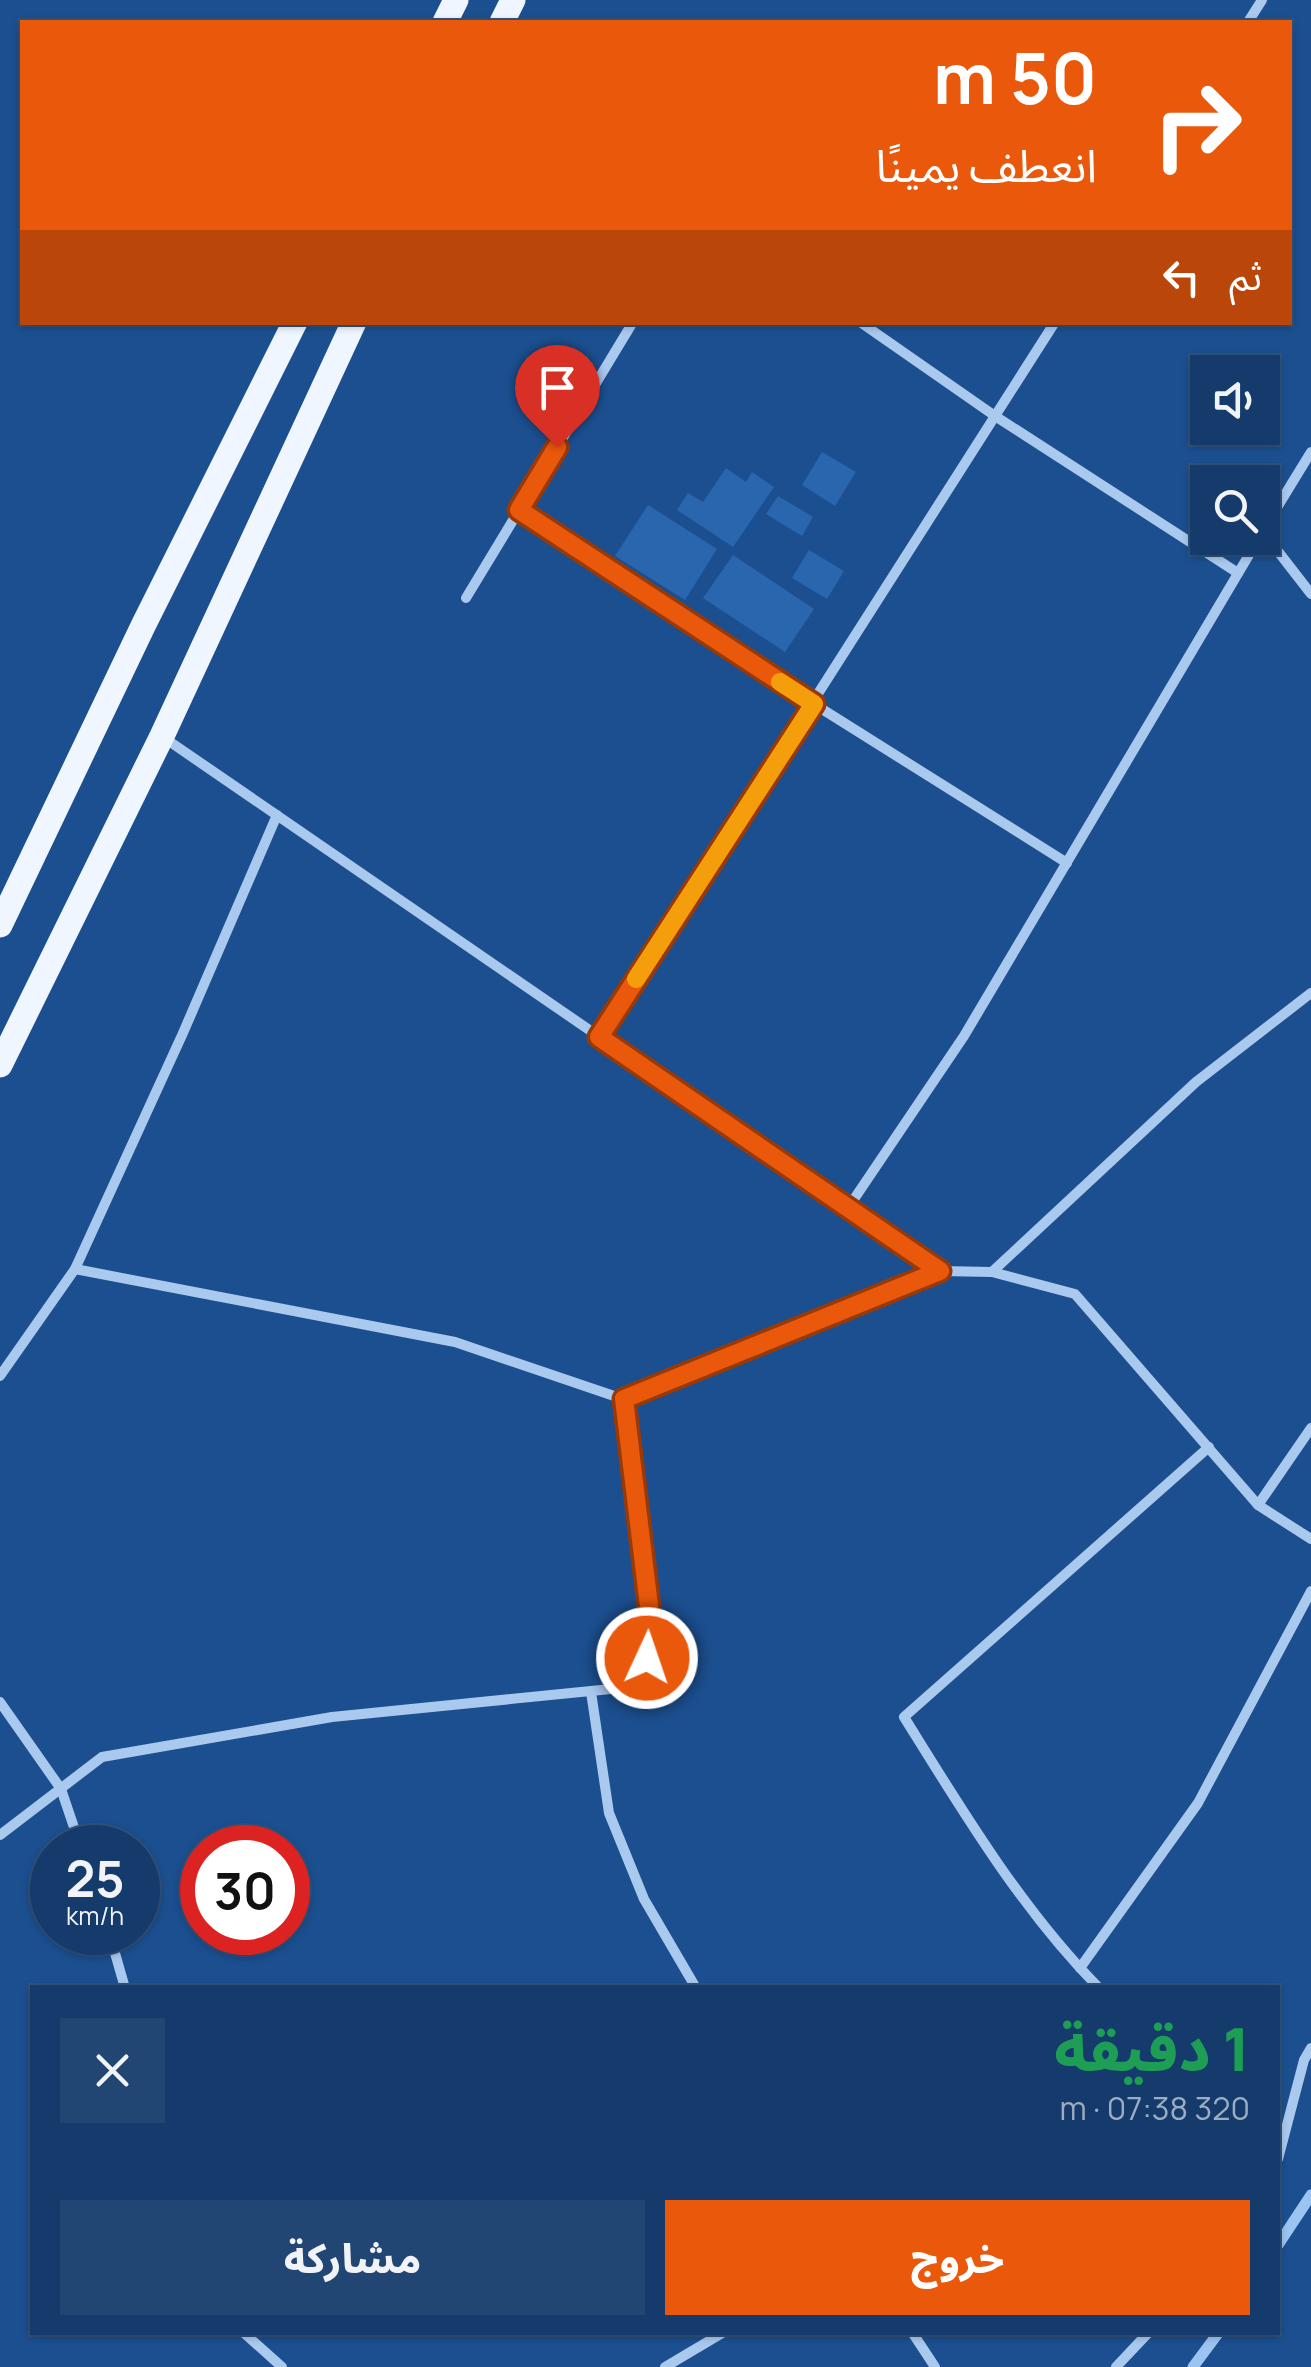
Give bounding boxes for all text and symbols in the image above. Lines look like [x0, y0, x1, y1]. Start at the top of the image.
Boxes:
text: 50 m [933, 29, 1097, 125]
icon: right [1132, 60, 1262, 190]
text: انعطف يمينًا [876, 134, 1097, 196]
text: ثم [1229, 249, 1262, 301]
icon: left [1154, 250, 1209, 305]
pin [515, 345, 600, 448]
map controls [1190, 355, 1280, 555]
button: sound [1190, 355, 1280, 445]
icon: arrive [530, 360, 585, 415]
button: search [1190, 465, 1280, 555]
position arrow [595, 1606, 699, 1710]
speed limit sign: 30 [180, 1825, 310, 1955]
text: 25 [65, 1844, 125, 1912]
text: km/h [66, 1898, 124, 1933]
text: 1 دقيقة [1054, 2007, 1250, 2089]
button: close [60, 2018, 165, 2123]
text: 320 m · 07:38 [1060, 2086, 1250, 2130]
button: مشاركة [60, 2200, 645, 2315]
button: خروج [665, 2200, 1250, 2315]

